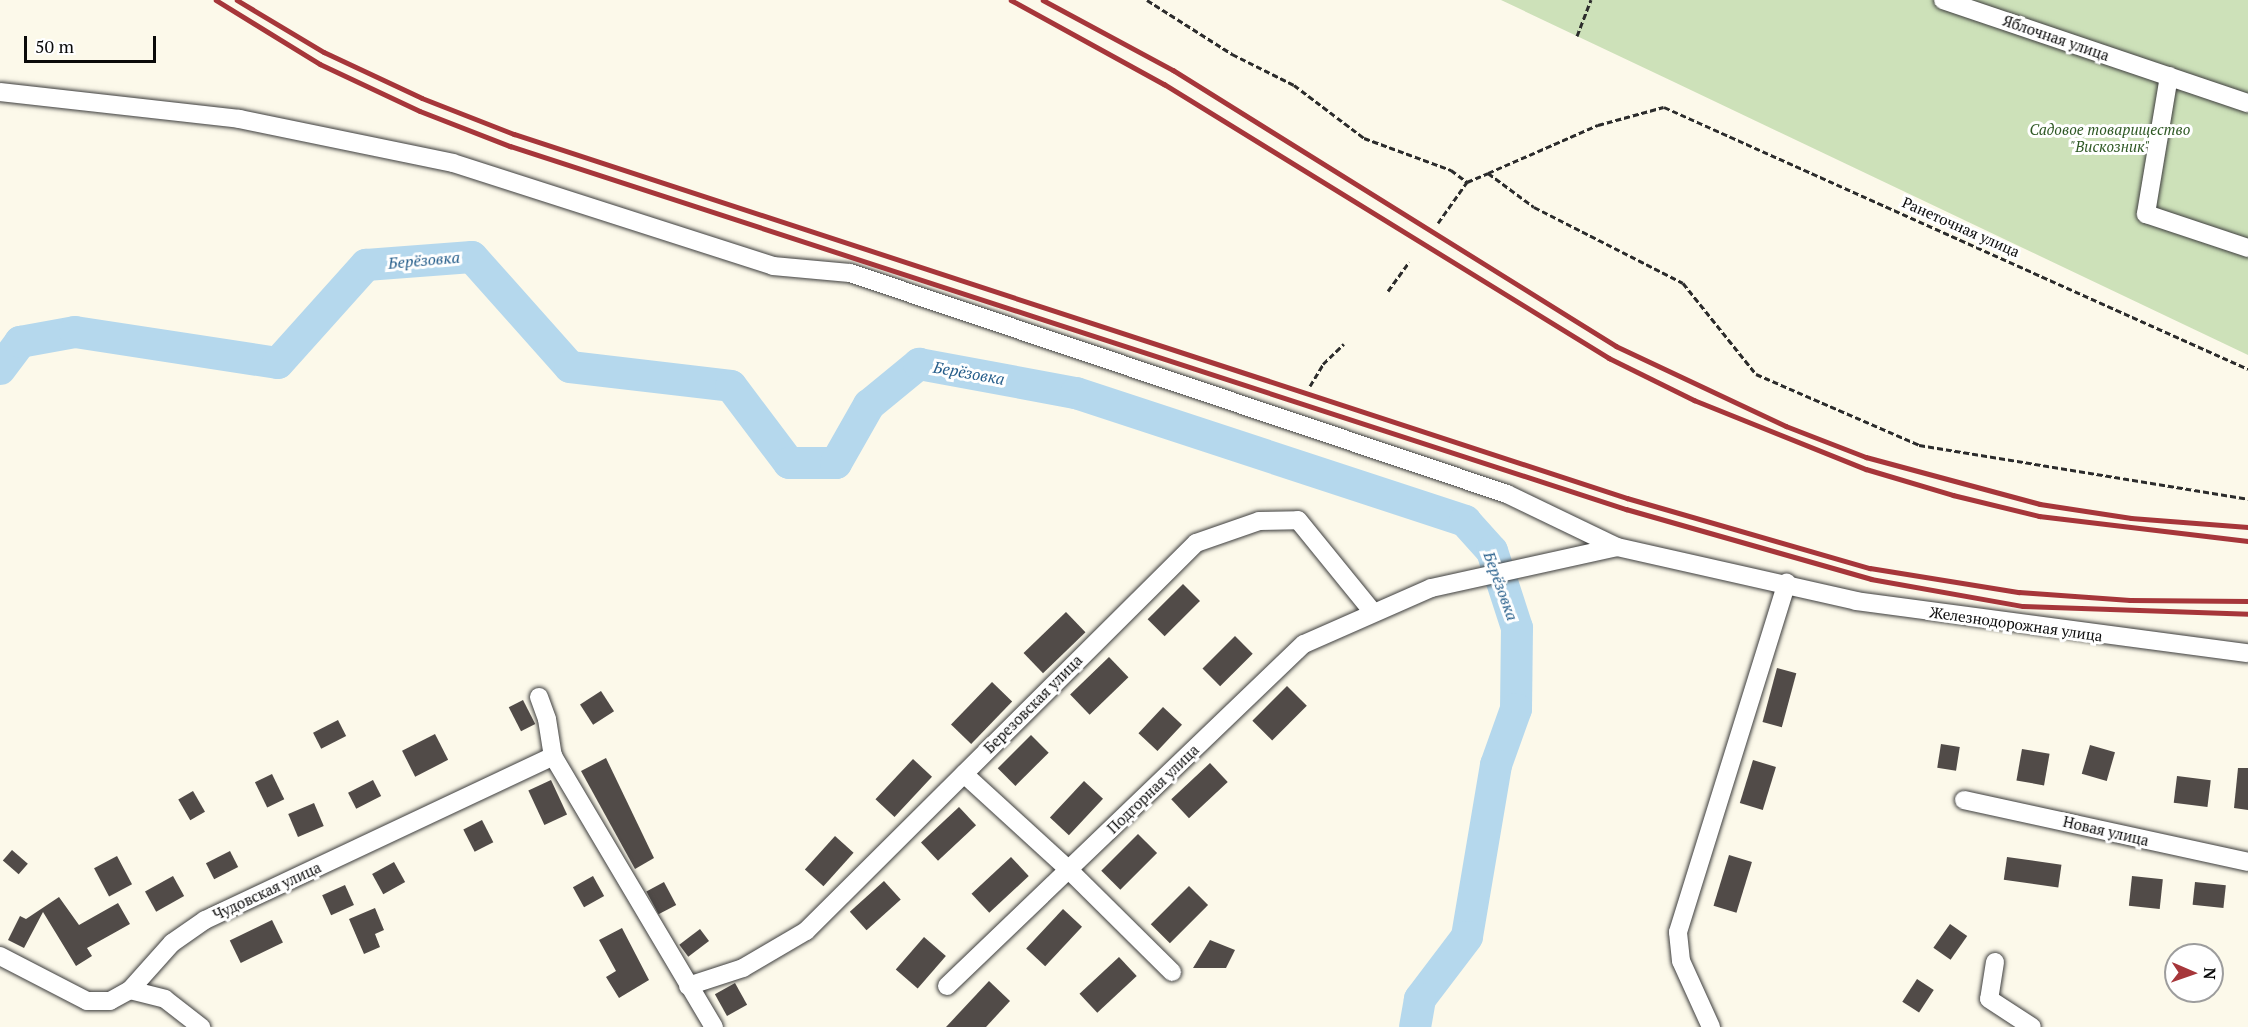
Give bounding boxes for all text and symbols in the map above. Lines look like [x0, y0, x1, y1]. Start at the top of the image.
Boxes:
street label: Яблочная улица [2000, 11, 2112, 65]
scale bar [27, 24, 159, 62]
text: 50 m [35, 34, 74, 58]
park label: Садовое товарищество "Вискозник" [2030, 120, 2190, 155]
street label: Ранеточная улица [1899, 193, 2023, 261]
water label: Берёзовка [387, 247, 461, 273]
water label: Берёзовка [932, 357, 1006, 389]
water label: Берёзовка [1480, 549, 1522, 623]
street label: Железнодорожная улица [1928, 603, 2104, 645]
street label: Березовская улица [980, 651, 1086, 757]
street label: Подгорная улица [1104, 741, 1202, 837]
street label: Новая улица [2061, 812, 2151, 850]
street label: Чудовская улица [210, 858, 324, 924]
north arrow [2164, 943, 2224, 1003]
text: N [2199, 967, 2221, 980]

